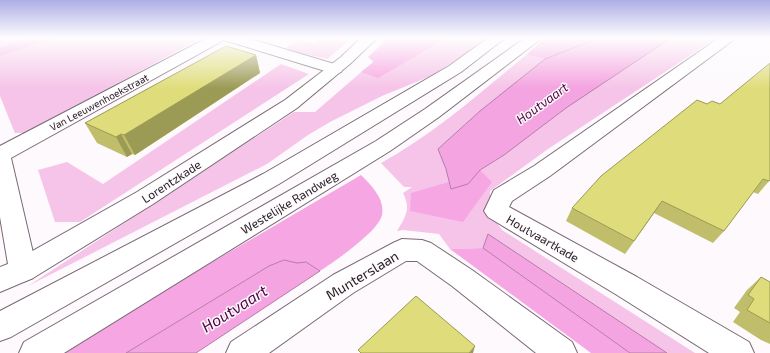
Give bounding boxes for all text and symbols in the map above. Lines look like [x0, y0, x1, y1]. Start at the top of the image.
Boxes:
street label: Van Leeuwenhoekstraat [48, 71, 151, 133]
water label: Houtvaart [513, 79, 571, 127]
street label: Lorentzkade [139, 157, 203, 205]
street label: Westelijke Randweg [238, 167, 341, 237]
street label: Houtvaartkade [504, 212, 582, 264]
street label: Munterslaan [323, 247, 401, 303]
water label: Houtvaart [198, 280, 271, 336]

